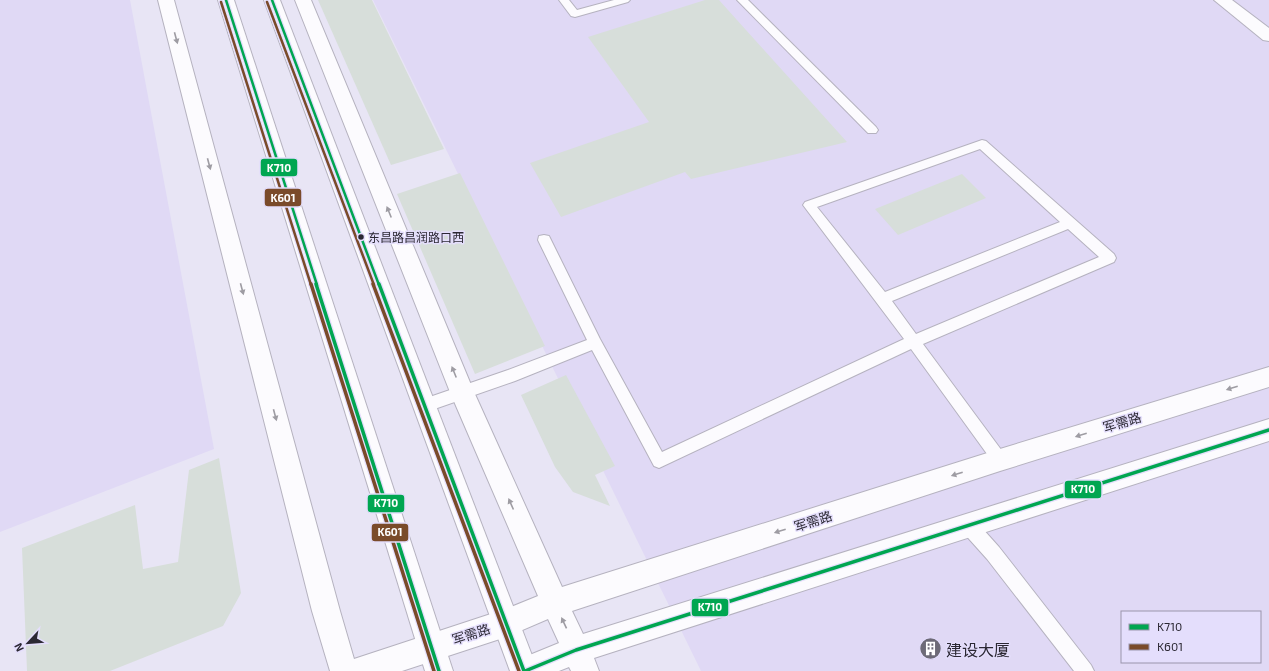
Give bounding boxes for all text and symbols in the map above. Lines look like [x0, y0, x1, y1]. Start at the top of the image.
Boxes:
one-way arrow [174, 32, 180, 44]
one-way arrow [206, 158, 212, 170]
line badge: K710 [260, 158, 298, 177]
text: K710 [267, 161, 291, 174]
line badge: K601 [264, 188, 302, 207]
text: K601 [270, 191, 296, 204]
one-way arrow [386, 207, 392, 218]
place label: 东昌路昌润路口西 [368, 230, 464, 244]
marker: 东昌路昌润路口西 [356, 232, 366, 242]
one-way arrow [239, 284, 245, 296]
one-way arrow [450, 365, 456, 377]
one-way arrow [1225, 385, 1237, 391]
one-way arrow [272, 409, 278, 421]
street label: 军需路 [1101, 409, 1143, 435]
one-way arrow [1075, 432, 1087, 438]
one-way arrow [950, 471, 962, 477]
line badge: K710 [1064, 480, 1102, 499]
text: K710 [1071, 482, 1095, 495]
line badge: K710 [367, 494, 405, 513]
text: K710 [374, 496, 398, 509]
one-way arrow [507, 497, 513, 509]
street label: 军需路 [792, 507, 834, 535]
line badge: K601 [371, 523, 409, 542]
text: K601 [377, 525, 403, 538]
one-way arrow [774, 528, 786, 534]
line badge: K710 [691, 598, 729, 617]
text: K710 [698, 600, 722, 613]
legend [1121, 611, 1261, 663]
one-way arrow [560, 616, 566, 628]
text: K710 [1157, 619, 1182, 633]
street label: 军需路 [450, 620, 492, 648]
north arrow [8, 623, 48, 663]
building icon: 建设大厦 [918, 636, 944, 662]
text: K601 [1157, 639, 1183, 653]
place label: 建设大厦 [946, 640, 1010, 659]
text: N [11, 641, 26, 654]

